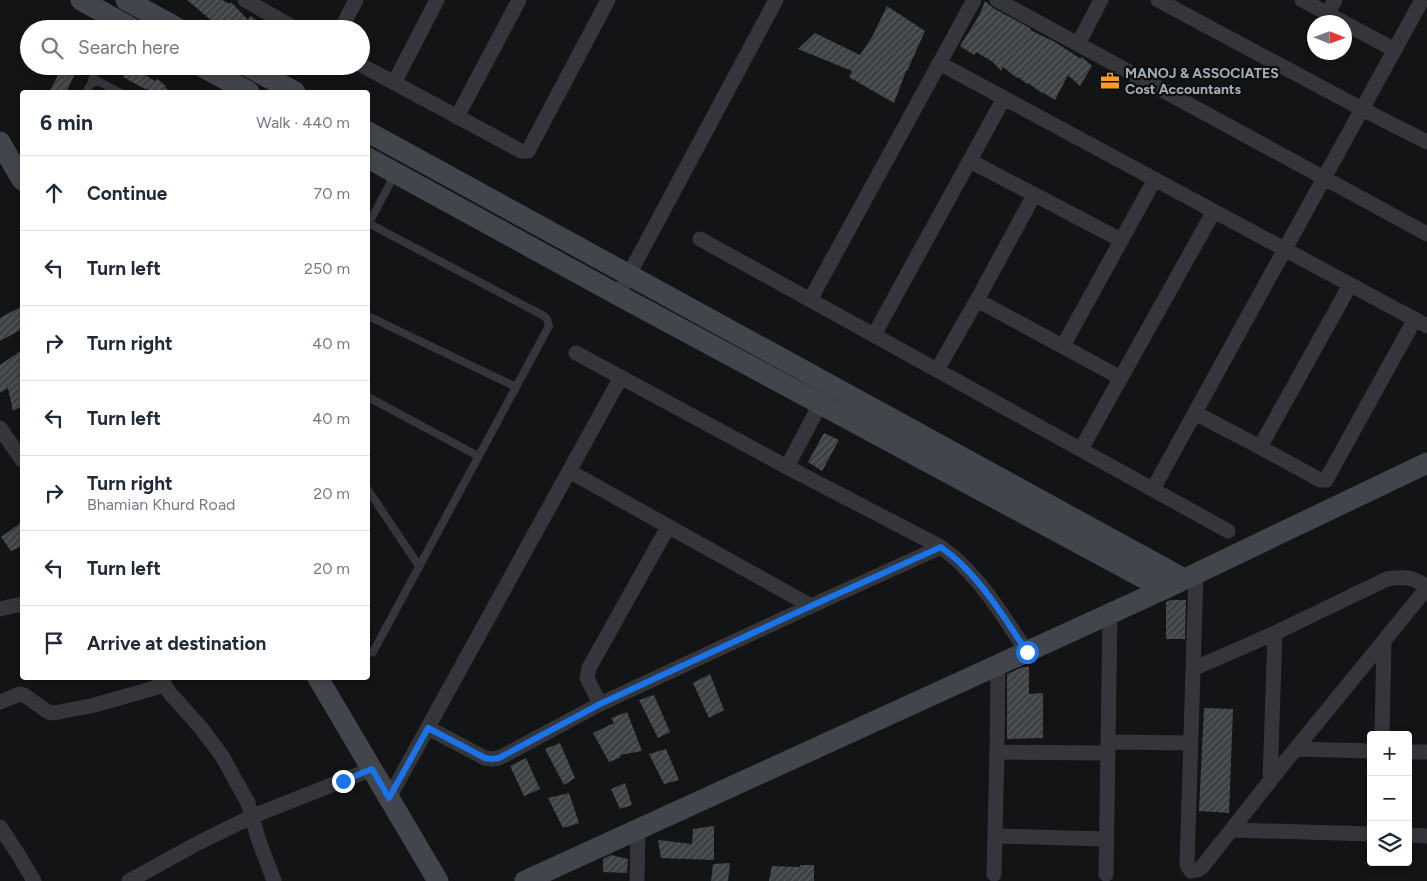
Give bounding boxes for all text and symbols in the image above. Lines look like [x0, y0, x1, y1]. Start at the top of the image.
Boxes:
north arrow [1307, 15, 1352, 60]
search box [20, 20, 370, 75]
icon: search [38, 34, 66, 62]
text: Search here [78, 36, 180, 59]
place label: MANOJ & ASSOCIATES Cost Accountants [1125, 65, 1279, 98]
office icon: MANOJ & ASSOCIATES Cost Accountants [1099, 70, 1121, 92]
text: 6 min [40, 110, 93, 135]
text: Walk · 440 m [256, 113, 350, 132]
icon: ahead [40, 179, 68, 207]
text: Continue [87, 182, 167, 205]
text: 70 m [314, 184, 350, 203]
icon: left [40, 254, 68, 282]
text: Turn left [87, 257, 161, 280]
text: 250 m [304, 259, 350, 278]
icon: right [40, 329, 68, 357]
text: Turn right [87, 332, 173, 355]
text: 40 m [312, 334, 350, 353]
icon: left [40, 404, 68, 432]
text: Turn left [87, 407, 161, 430]
text: 40 m [312, 409, 350, 428]
text: Turn right [87, 472, 173, 495]
icon: right [40, 479, 68, 507]
text: 20 m [313, 484, 350, 503]
text: Bhamian Khurd Road [87, 495, 235, 514]
icon: left [40, 554, 68, 582]
text: Turn left [87, 557, 161, 580]
text: 20 m [313, 559, 350, 578]
icon: arrive [40, 629, 68, 657]
text: Arrive at destination [87, 632, 266, 655]
route start [1016, 641, 1039, 664]
map controls [1367, 731, 1412, 866]
button: + [1367, 731, 1412, 776]
route end [332, 770, 355, 793]
button: − [1367, 776, 1412, 821]
button: layers [1367, 821, 1412, 866]

